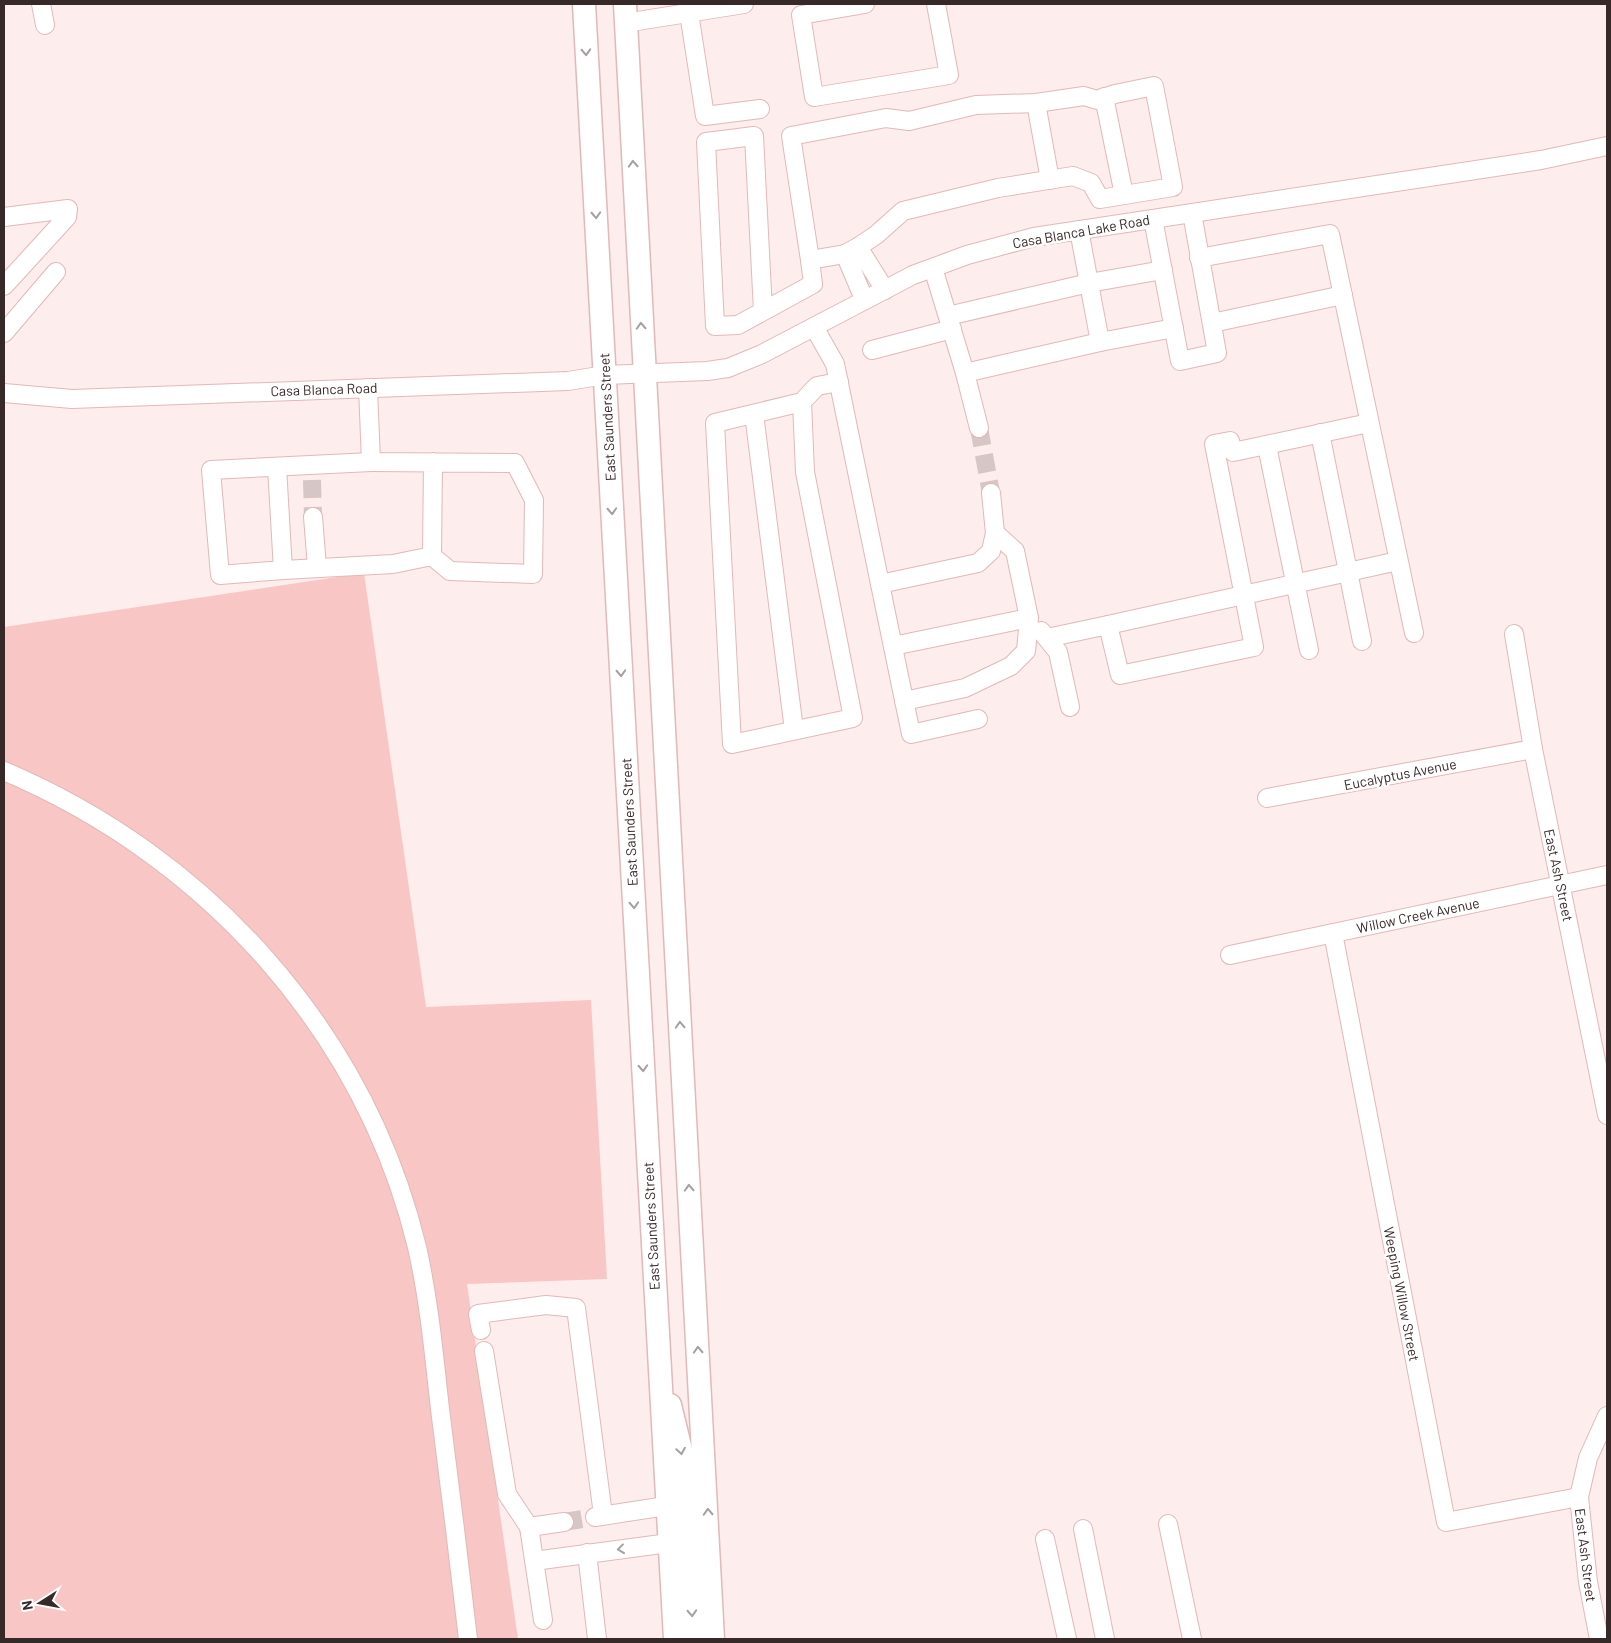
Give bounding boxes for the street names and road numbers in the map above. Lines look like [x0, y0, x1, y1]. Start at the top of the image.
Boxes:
street label: Casa Blanca Lake Road [1011, 211, 1151, 251]
street label: East Saunders Street [595, 352, 619, 482]
street label: Casa Blanca Road [270, 379, 378, 399]
street label: Eucalyptus Avenue [1342, 755, 1458, 793]
street label: East Saunders Street [617, 757, 641, 887]
street label: East Ash Street [1541, 827, 1577, 923]
street label: Willow Creek Avenue [1355, 894, 1481, 936]
street label: East Saunders Street [639, 1161, 663, 1291]
street label: Weeping Willow Street [1381, 1225, 1423, 1363]
street label: East Ash Street [1572, 1507, 1600, 1603]

